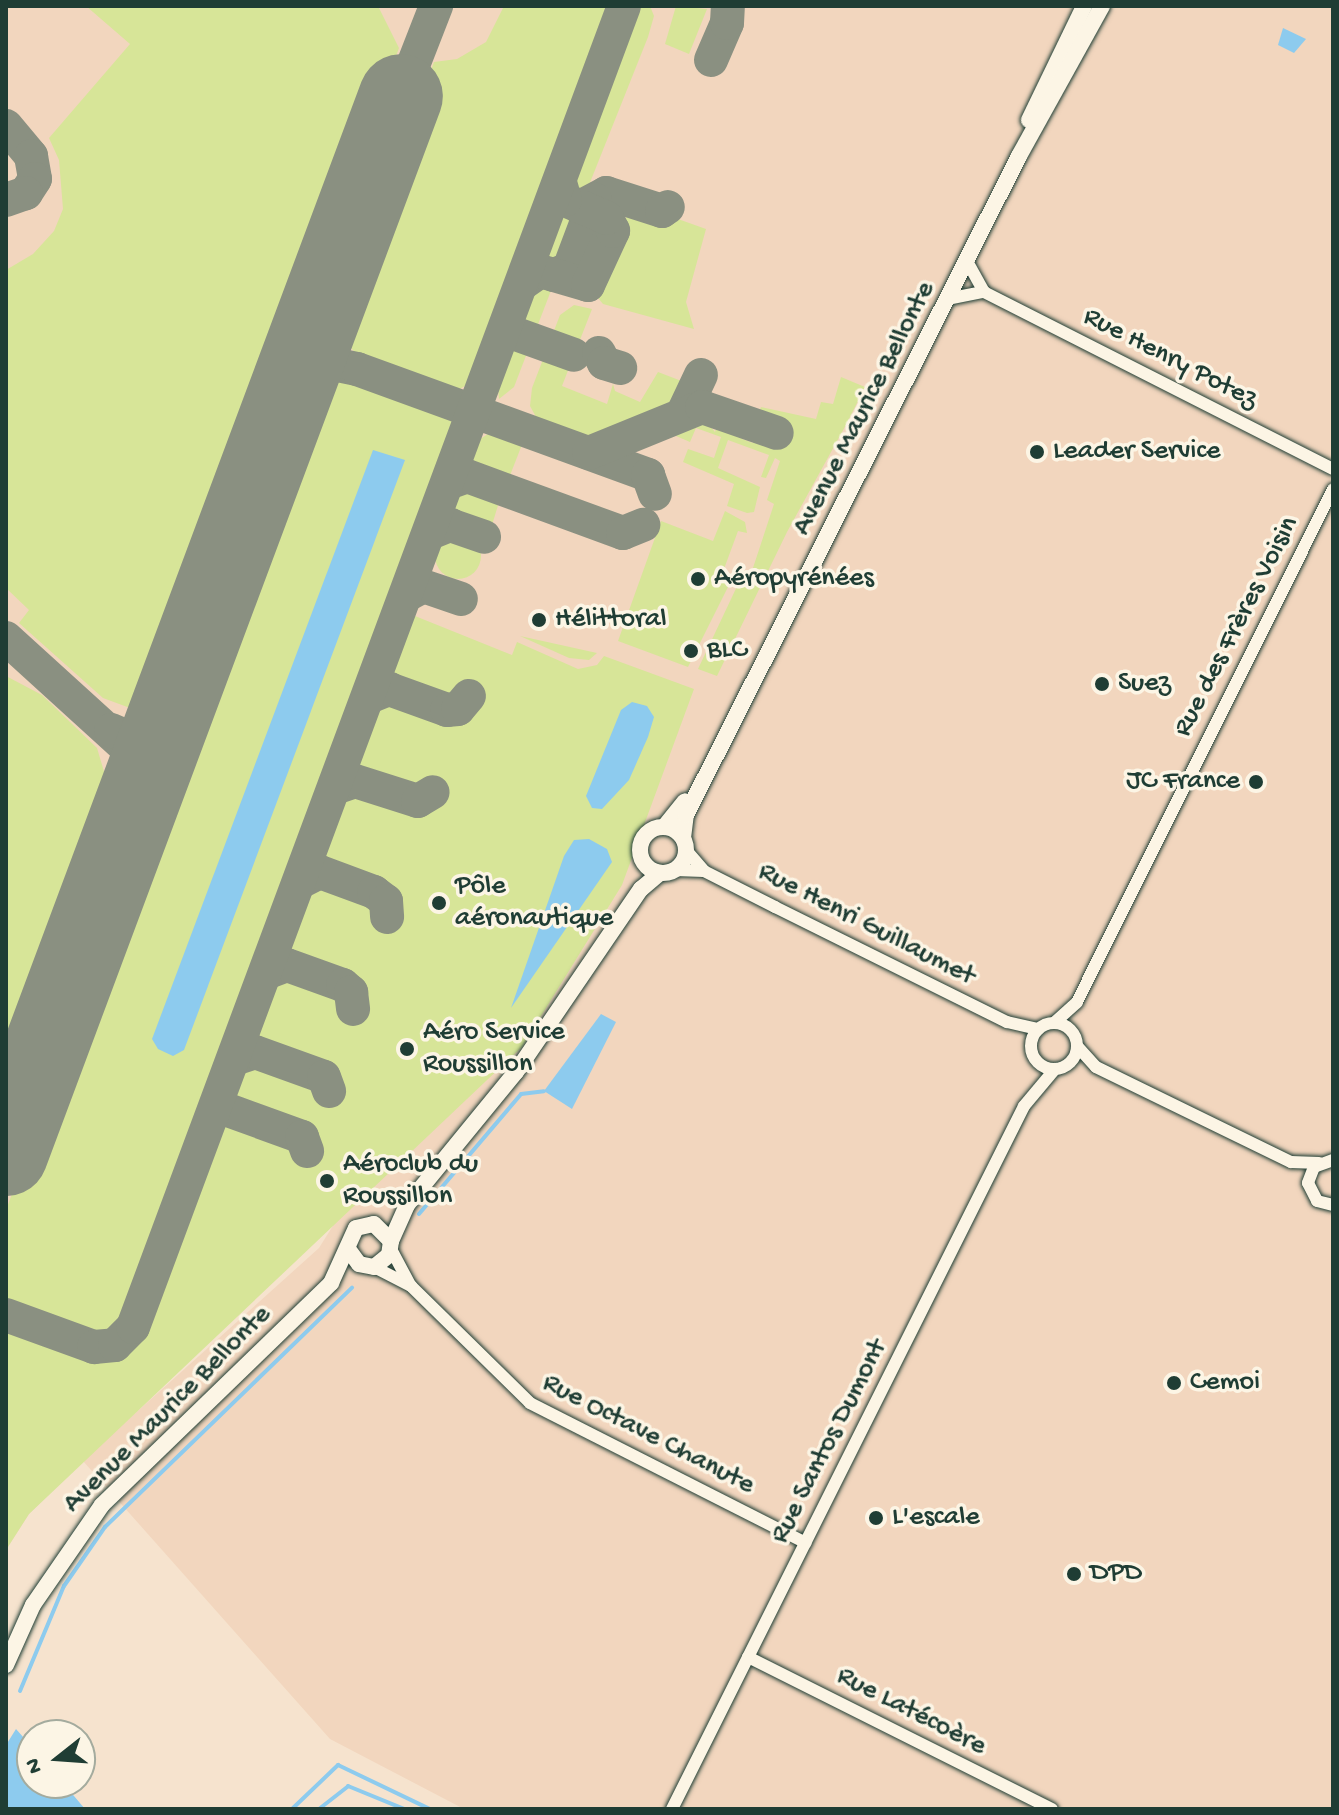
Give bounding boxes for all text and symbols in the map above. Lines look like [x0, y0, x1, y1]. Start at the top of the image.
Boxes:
street label: Avenue Maurice Bellonte [786, 276, 944, 542]
street label: Rue Henry Potez [1077, 301, 1263, 417]
place label: Leader Service [1053, 435, 1220, 469]
marker: Leader Service [1028, 443, 1046, 461]
street label: Rue des Frères Voisin [1167, 511, 1307, 743]
place label: Aéropyrénées [714, 562, 874, 596]
marker: Aéropyrénées [689, 570, 707, 588]
place label: Hélittoral [555, 603, 667, 637]
marker: Hélittoral [530, 611, 548, 629]
place label: BLC [707, 634, 747, 668]
marker: BLC [682, 642, 700, 660]
place label: Suez [1118, 667, 1171, 701]
marker: Suez [1093, 675, 1111, 693]
place label: JC France [1126, 765, 1240, 799]
marker: JC France [1247, 773, 1265, 791]
street label: Rue Henri Guillaumet [752, 856, 980, 994]
place label: Pôle aéronautique [455, 870, 613, 936]
marker: Pôle aéronautique [430, 894, 448, 912]
place label: Aéro Service Roussillon [423, 1016, 565, 1082]
marker: Aéro Service Roussillon [398, 1040, 416, 1058]
place label: Aéroclub du Roussillon [343, 1148, 478, 1214]
marker: Aéroclub du Roussillon [318, 1172, 336, 1190]
street label: Avenue Maurice Bellonte [57, 1299, 279, 1521]
street label: Rue Santos Dumont [764, 1335, 896, 1549]
place label: Cemoi [1190, 1366, 1260, 1400]
street label: Rue Octave Chanute [536, 1367, 760, 1503]
marker: Cemoi [1165, 1374, 1183, 1392]
place label: L'escale [892, 1501, 980, 1535]
marker: L'escale [867, 1509, 885, 1527]
place label: DPD [1090, 1557, 1142, 1591]
marker: DPD [1065, 1565, 1083, 1583]
street label: Rue Latécoère [831, 1660, 991, 1764]
north arrow [16, 1719, 96, 1799]
text: N [20, 1755, 49, 1776]

